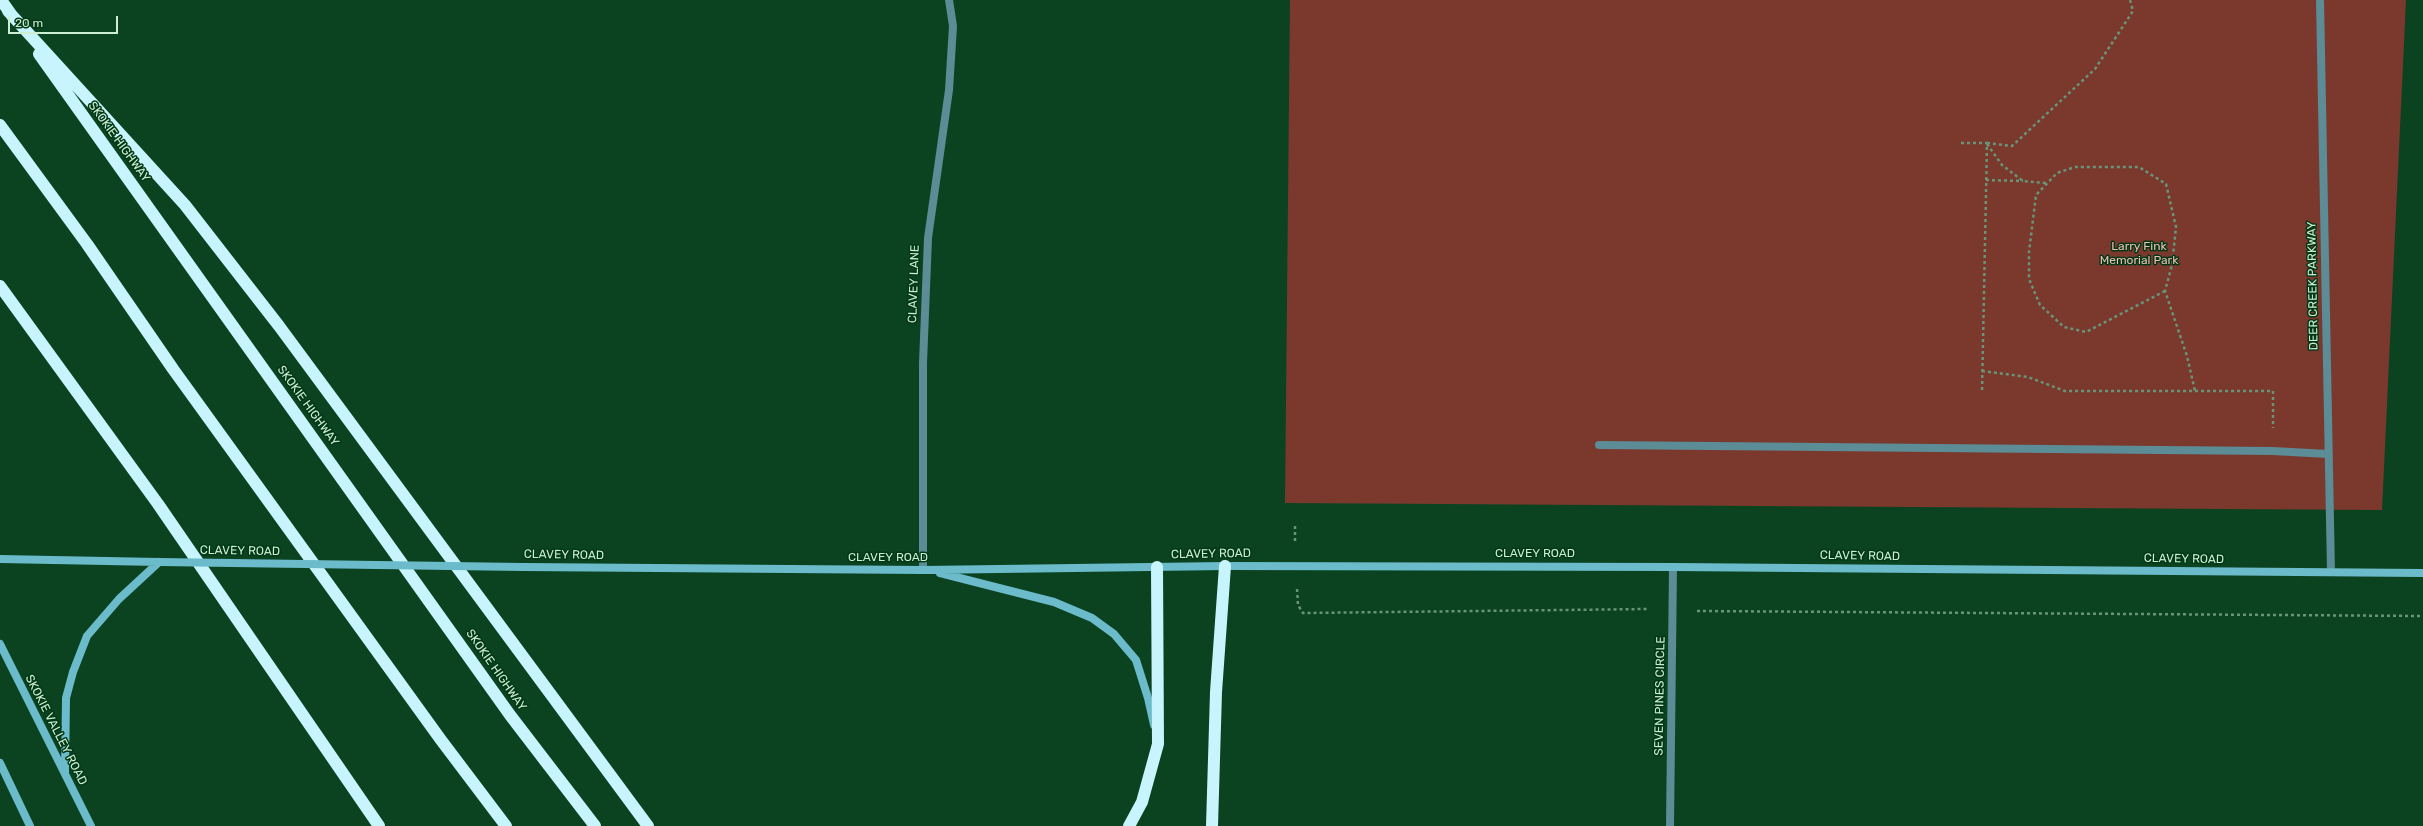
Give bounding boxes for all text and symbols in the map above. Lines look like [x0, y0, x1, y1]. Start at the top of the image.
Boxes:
scale bar [10, 8, 120, 34]
text: 20 m [15, 16, 43, 30]
street label: SKOKIE HIGHWAY [85, 99, 153, 185]
street label: DEER CREEK PARKWAY [2305, 222, 2321, 350]
park label: Larry Fink Memorial Park [2100, 240, 2178, 268]
street label: CLAVEY LANE [905, 245, 923, 323]
street label: SKOKIE HIGHWAY [274, 363, 342, 449]
street label: CLAVEY ROAD [200, 543, 280, 559]
street label: CLAVEY ROAD [1171, 546, 1251, 562]
street label: CLAVEY ROAD [524, 547, 604, 563]
street label: CLAVEY ROAD [1495, 547, 1575, 561]
street label: CLAVEY ROAD [1820, 548, 1900, 564]
street label: CLAVEY ROAD [848, 551, 928, 565]
street label: CLAVEY ROAD [2144, 551, 2224, 567]
street label: SKOKIE HIGHWAY [463, 627, 529, 713]
street label: SEVEN PINES CIRCLE [1652, 636, 1668, 756]
street label: SKOKIE VALLEY ROAD [22, 672, 90, 788]

